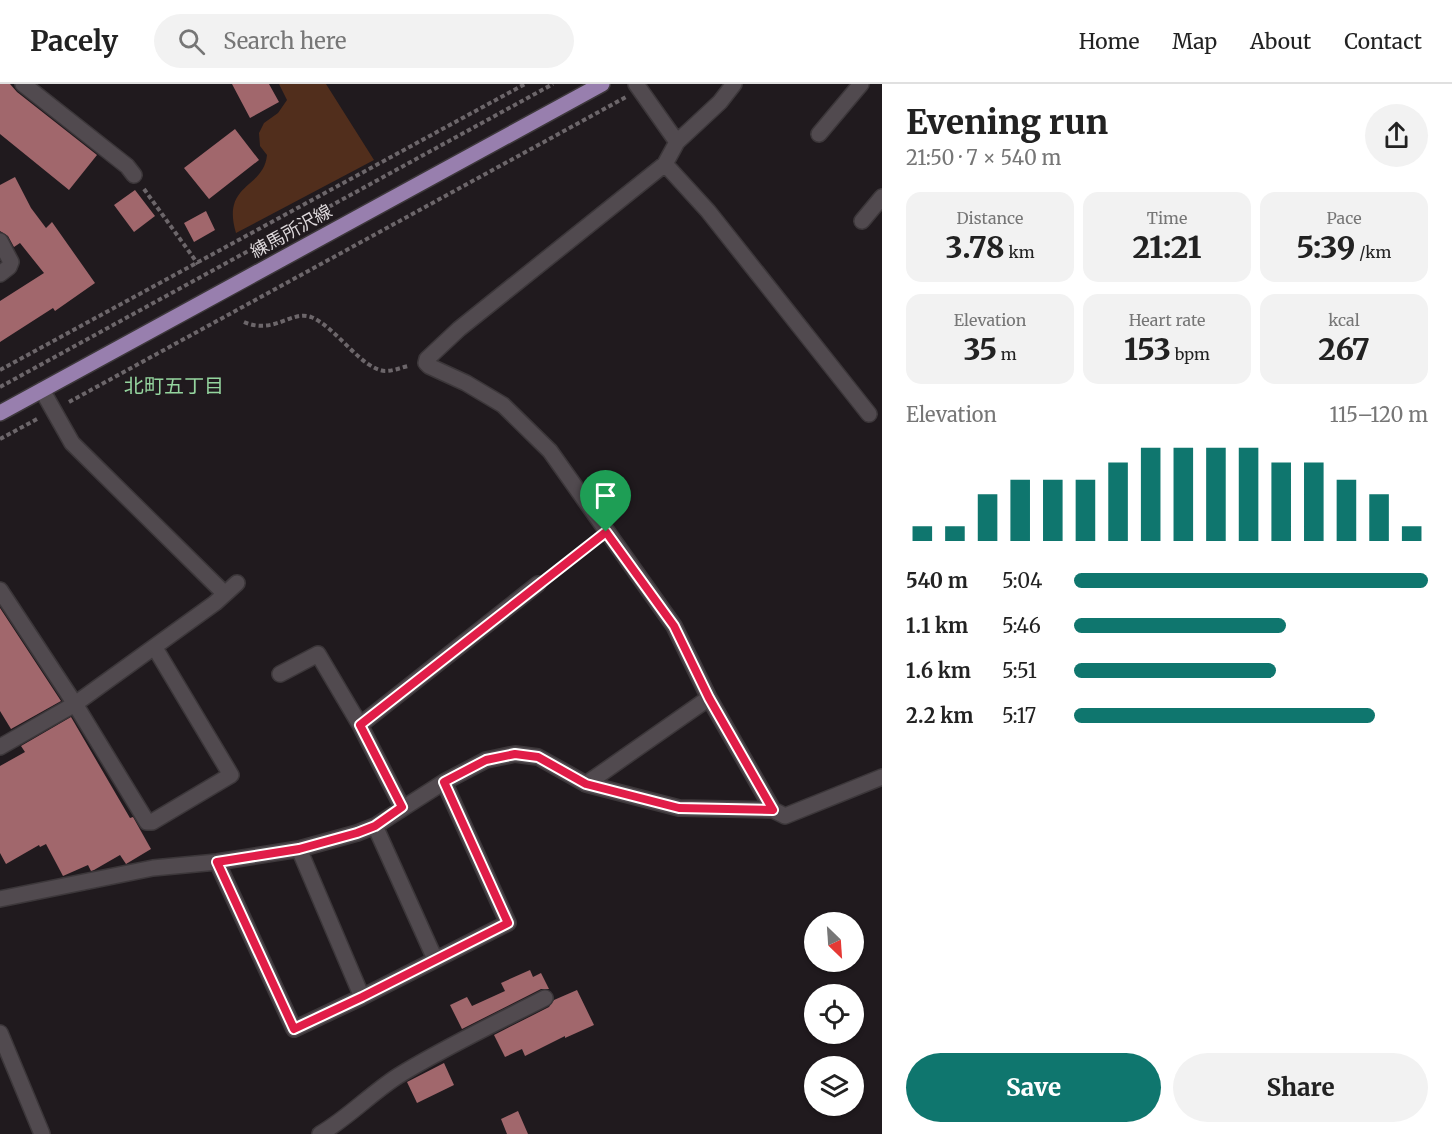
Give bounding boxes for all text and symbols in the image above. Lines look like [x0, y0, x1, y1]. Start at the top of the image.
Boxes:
search box [154, 14, 574, 68]
text: Pacely [30, 23, 118, 59]
icon: search [175, 25, 208, 58]
text: Search here [223, 27, 347, 55]
text: Home [1079, 28, 1139, 55]
text: Map [1172, 28, 1217, 55]
text: About [1250, 28, 1311, 55]
text: Contact [1344, 28, 1422, 55]
text: Evening run [906, 102, 1108, 143]
button: share [1365, 104, 1428, 167]
text: 21:50 · 7 × 540 m [906, 145, 1061, 170]
street label: 練馬所沢線 [246, 199, 336, 263]
text: Distance [957, 208, 1023, 228]
text: Time [1147, 208, 1187, 228]
text: Pace [1327, 208, 1362, 228]
text: 3.78 [945, 228, 1005, 266]
text: 21:21 [1133, 228, 1202, 266]
text: 5:39 [1297, 228, 1355, 266]
text: km [1005, 242, 1035, 262]
text: /km [1355, 242, 1391, 262]
text: Elevation [954, 310, 1026, 330]
text: Heart rate [1129, 310, 1205, 330]
text: kcal [1328, 310, 1360, 330]
text: 35 [963, 330, 997, 368]
text: 153 [1124, 330, 1171, 368]
text: 267 [1318, 330, 1370, 368]
text: m [997, 344, 1017, 364]
text: bpm [1171, 344, 1210, 364]
district label: 北町五丁目 [124, 373, 224, 398]
text: Elevation [906, 402, 997, 427]
text: 115–120 m [1330, 402, 1428, 427]
pin [580, 470, 631, 532]
icon: arrive [589, 479, 622, 512]
text: 540 m [906, 568, 968, 593]
text: 5:04 [1002, 568, 1042, 593]
text: 1.1 km [906, 613, 968, 638]
text: 5:46 [1002, 613, 1041, 638]
text: 1.6 km [906, 658, 971, 683]
text: 5:51 [1002, 658, 1037, 683]
text: 2.2 km [906, 703, 973, 728]
text: 5:17 [1002, 703, 1036, 728]
north arrow [804, 912, 864, 972]
map controls [804, 912, 864, 1116]
button: locate [804, 984, 864, 1044]
button: Save [906, 1053, 1161, 1122]
button: Share [1173, 1053, 1428, 1122]
button: layers [804, 1056, 864, 1116]

